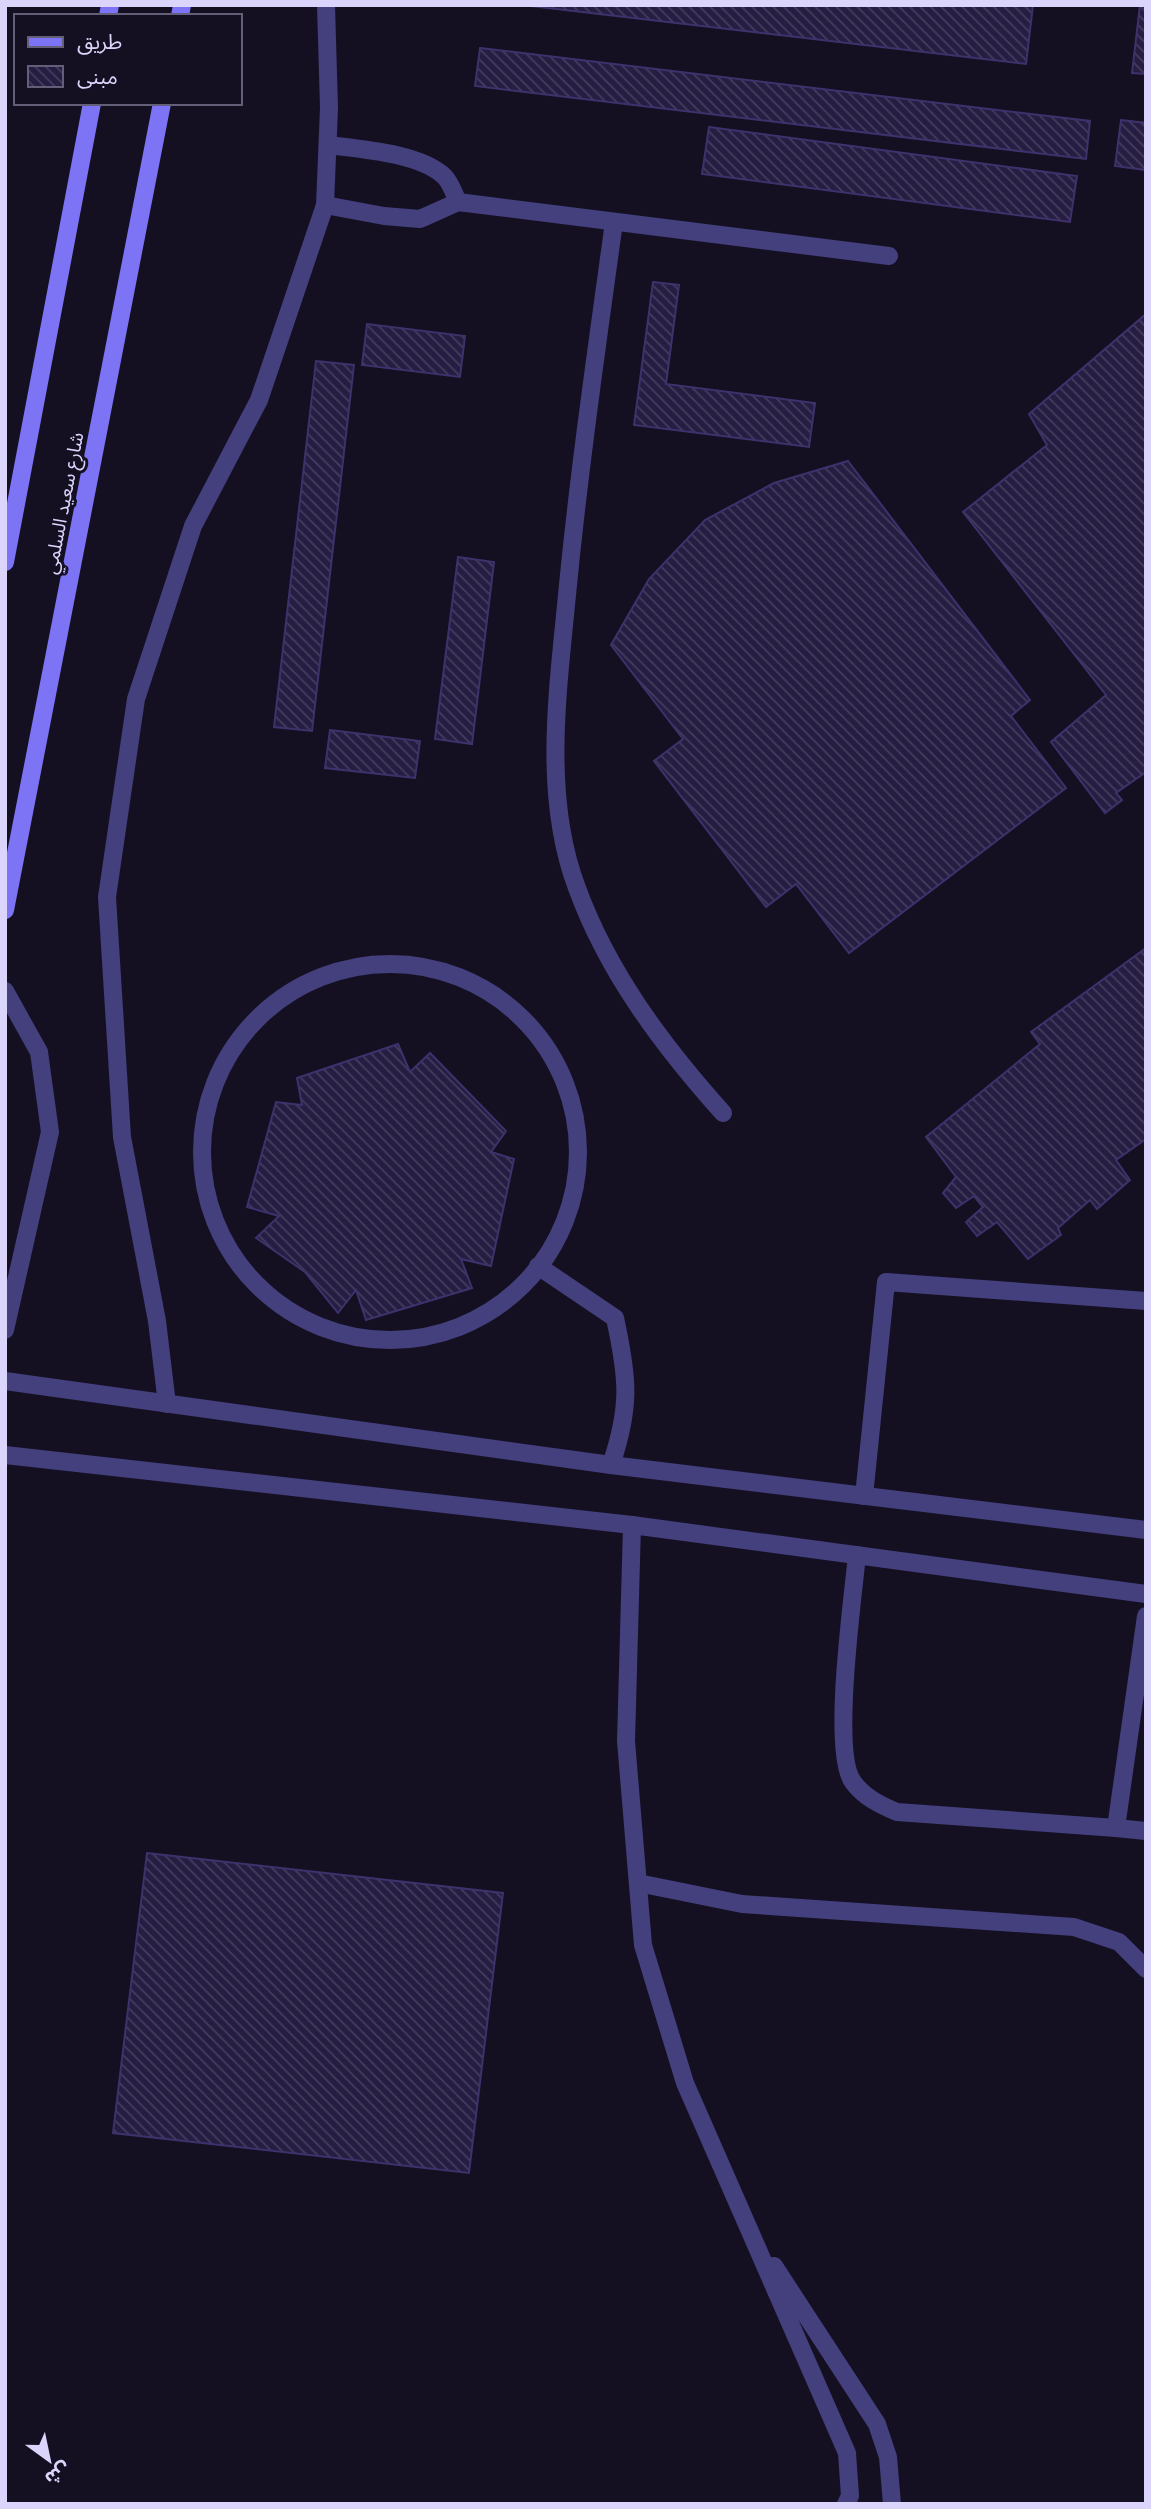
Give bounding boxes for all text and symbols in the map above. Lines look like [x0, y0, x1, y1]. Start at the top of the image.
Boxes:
legend [14, 14, 242, 105]
text: طريق [77, 30, 122, 55]
text: مبنى [77, 65, 118, 89]
street label: شارع سعيد السلمي [38, 430, 92, 577]
north arrow [14, 2425, 84, 2495]
text: ش [41, 2457, 75, 2491]

